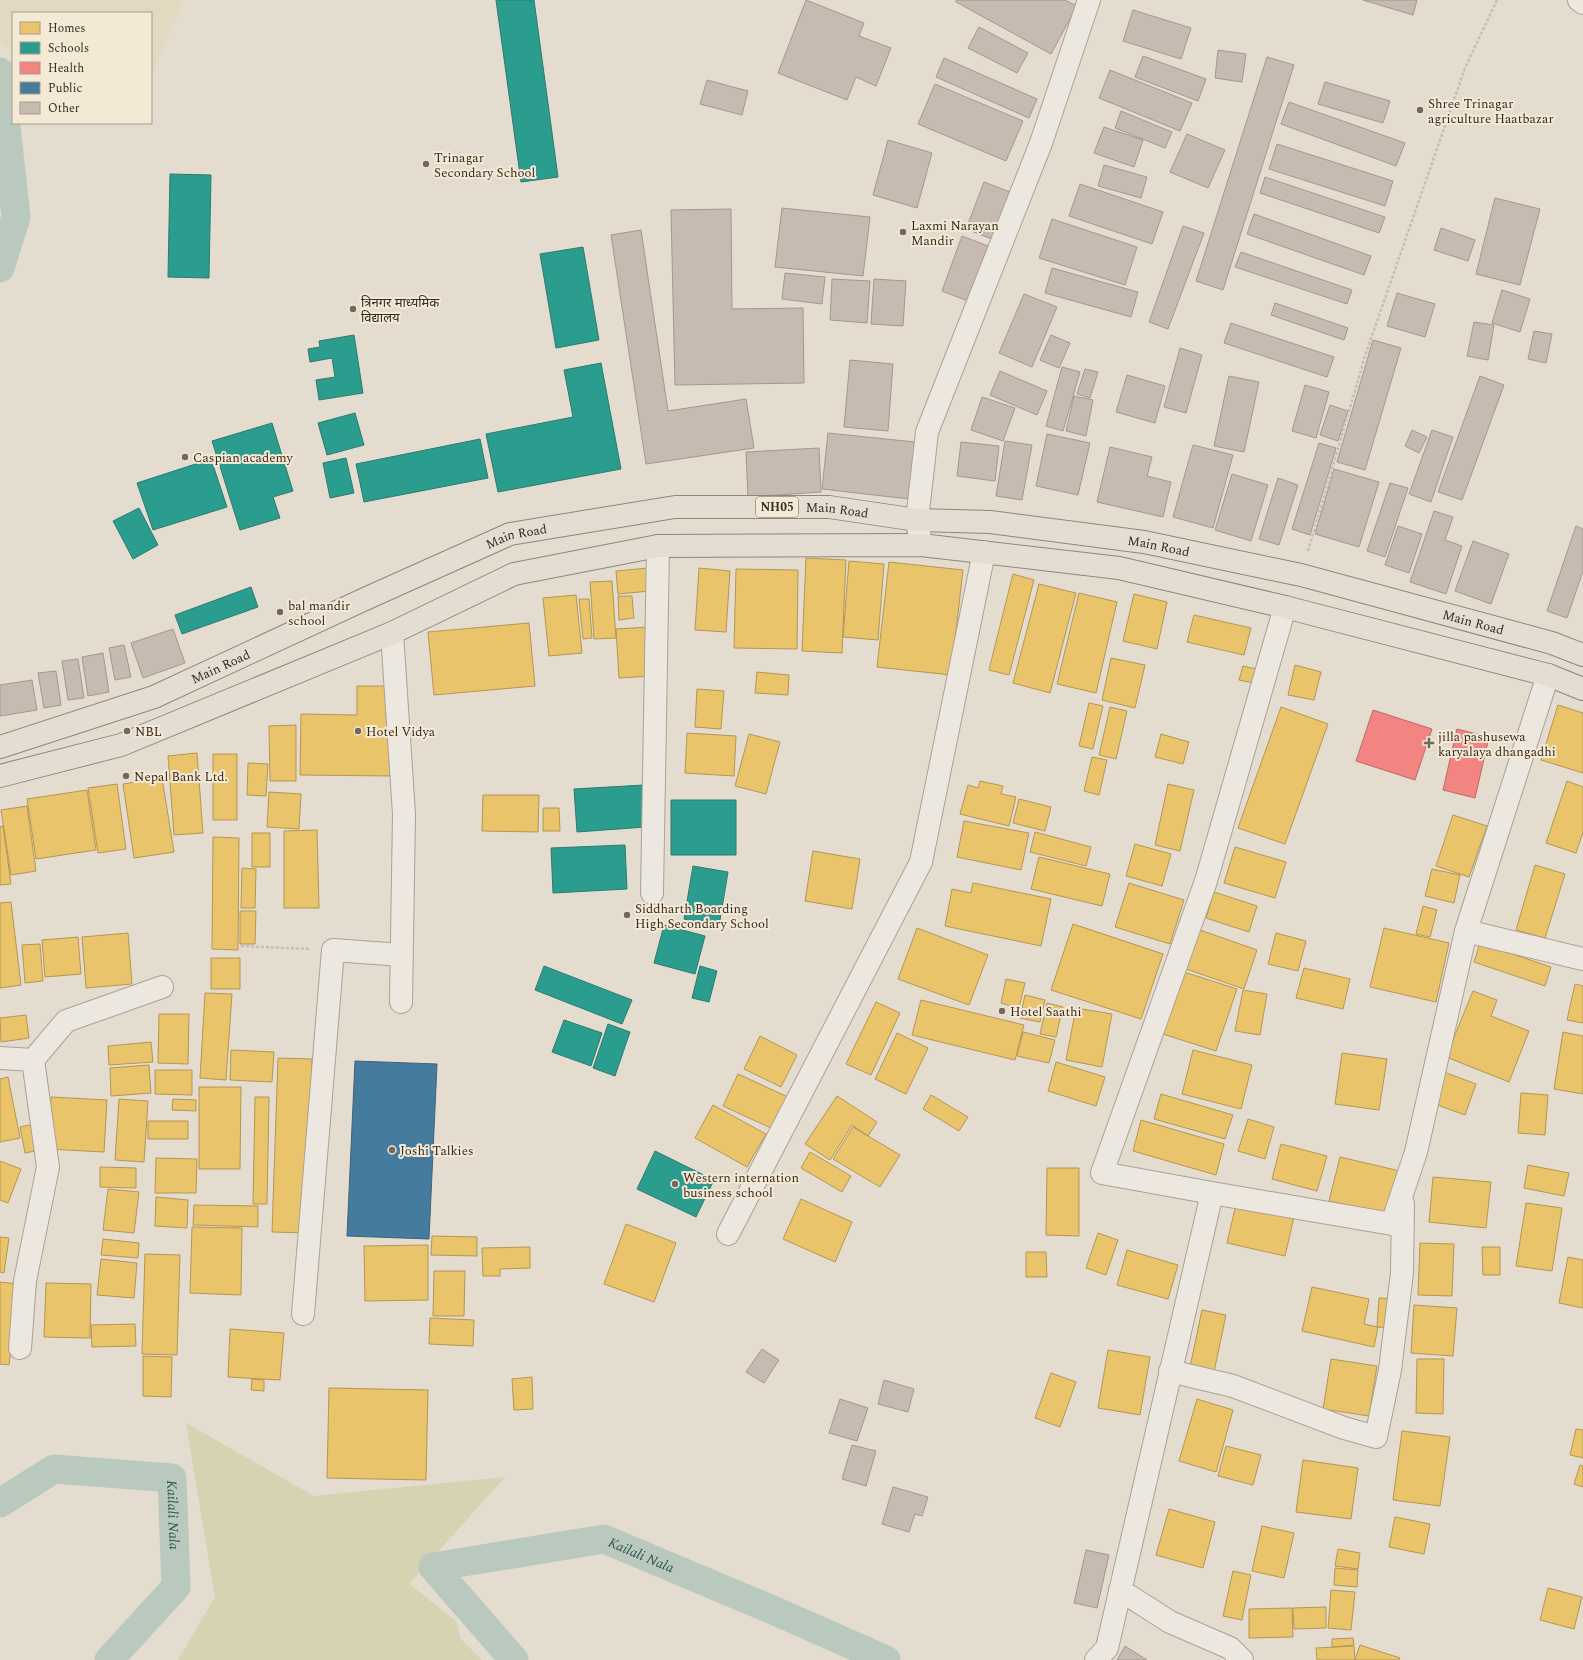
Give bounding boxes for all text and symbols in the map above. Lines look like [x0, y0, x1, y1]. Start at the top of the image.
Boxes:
legend [12, 12, 152, 124]
text: Homes [48, 19, 86, 38]
text: Schools [48, 39, 89, 58]
text: Health [48, 59, 84, 78]
text: Public [48, 79, 82, 98]
place label: Shree Trinagar agriculture Haatbazar [1428, 94, 1554, 129]
text: Other [48, 99, 80, 118]
marker: Shree Trinagar agriculture Haatbazar [1415, 105, 1425, 115]
place label: Trinagar Secondary School [434, 148, 536, 183]
marker: Trinagar Secondary School [421, 159, 431, 169]
place label: Laxmi Narayan Mandir [911, 216, 999, 251]
marker: Laxmi Narayan Mandir [898, 227, 908, 237]
place label: त्रिनगर माध्यमिक विद्यालय [361, 293, 440, 328]
marker: त्रिनगर माध्यमिक विद्यालय [348, 304, 358, 314]
place label: Caspian academy [193, 448, 294, 468]
marker: Caspian academy [180, 452, 190, 462]
road number: NH05 [756, 497, 798, 517]
street label: Main Road [806, 498, 870, 524]
street label: Main Road [483, 519, 548, 555]
street label: Main Road [1126, 531, 1191, 562]
place label: bal mandir school [288, 596, 350, 631]
street label: Main Road [1440, 605, 1506, 641]
marker: bal mandir school [275, 607, 285, 617]
street label: Main Road [188, 645, 254, 689]
place label: NBL [135, 722, 162, 742]
place label: Hotel Vidya [366, 722, 436, 742]
marker: NBL [122, 726, 132, 736]
marker: Hotel Vidya [353, 726, 363, 736]
place label: jilla pashusewa karyalaya dhangadhi [1438, 727, 1556, 762]
marker: jilla pashusewa karyalaya dhangadhi [1423, 737, 1435, 749]
place label: Nepal Bank Ltd. [134, 767, 228, 787]
marker: Nepal Bank Ltd. [121, 771, 131, 781]
place label: Siddharth Boarding High Secondary School [635, 899, 769, 934]
marker: Siddharth Boarding High Secondary School [622, 910, 632, 920]
place label: Hotel Saathi [1010, 1002, 1082, 1022]
marker: Hotel Saathi [997, 1006, 1007, 1016]
place label: Joshi Talkies [400, 1141, 474, 1161]
marker: Joshi Talkies [387, 1145, 397, 1155]
place label: Western internation business school [683, 1168, 799, 1203]
marker: Western internation business school [670, 1179, 680, 1189]
water label: Kailali Nala [161, 1480, 185, 1550]
water label: Kailali Nala [605, 1532, 677, 1578]

